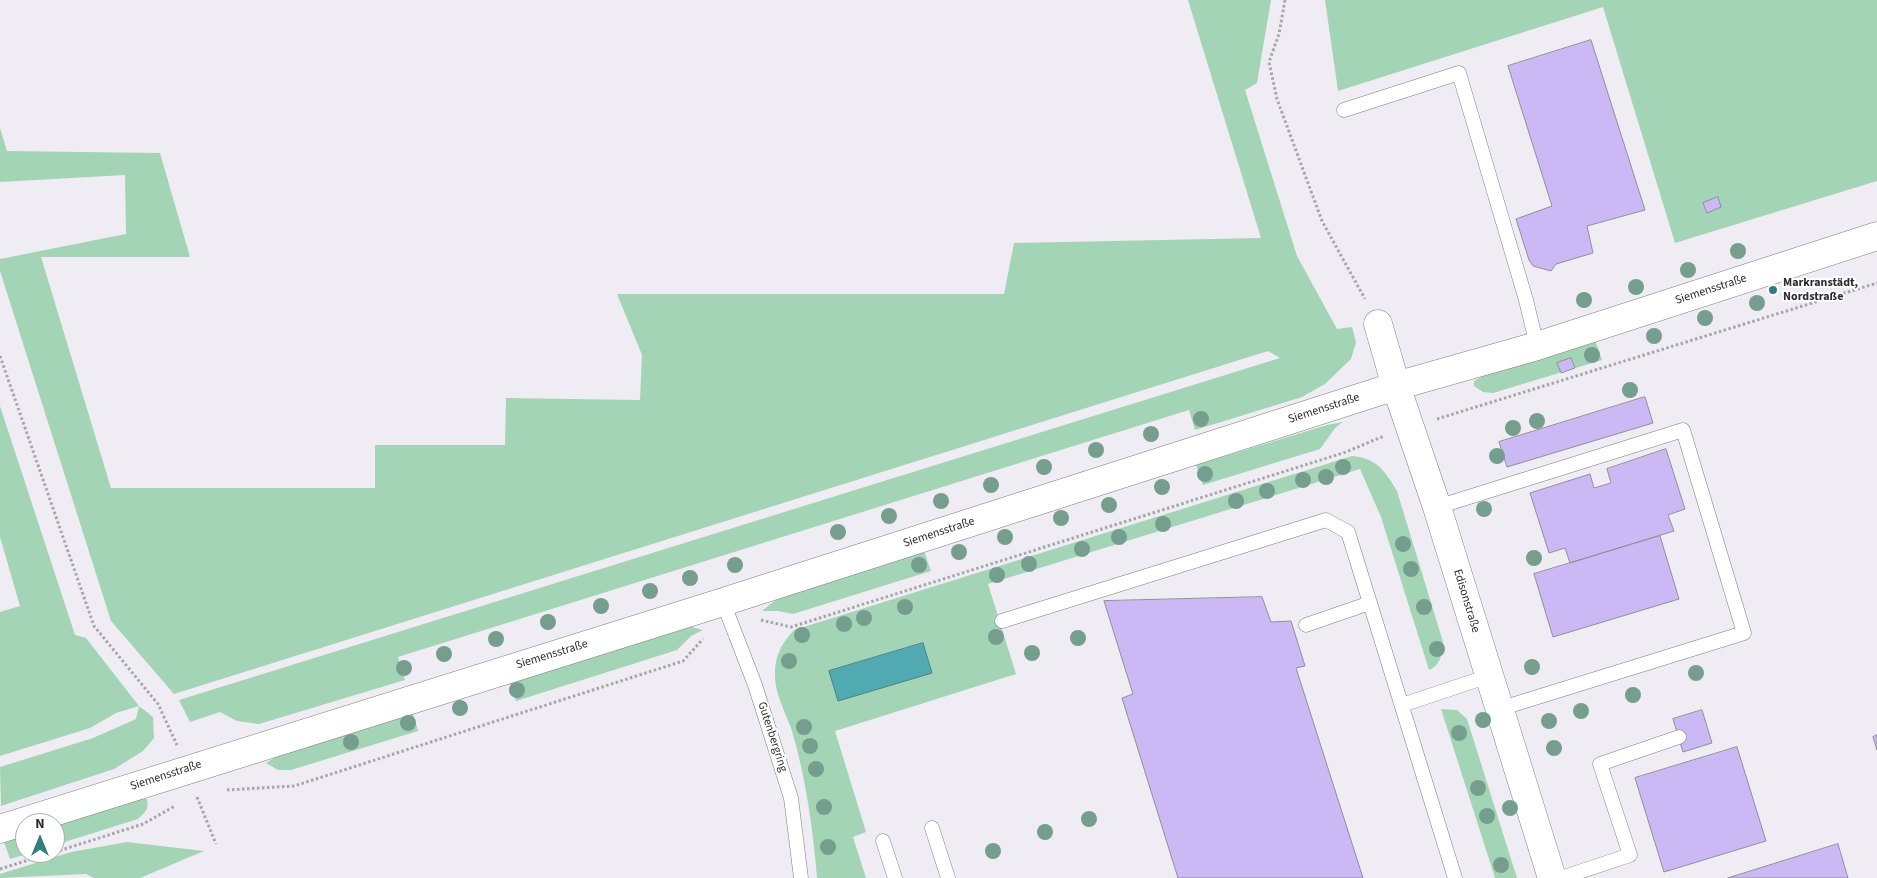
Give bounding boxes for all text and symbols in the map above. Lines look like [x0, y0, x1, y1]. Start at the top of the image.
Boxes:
street label: Siemensstraße [1673, 272, 1749, 308]
place label: Markranstädt, Nordstraße [1783, 276, 1858, 304]
marker: Markranstädt, Nordstraße [1767, 284, 1779, 296]
street label: Siemensstraße [1286, 391, 1362, 427]
street label: Siemensstraße [901, 515, 977, 551]
street label: Edisonstraße [1450, 568, 1482, 634]
street label: Siemensstraße [514, 637, 590, 673]
street label: Gutenbergring [754, 700, 790, 774]
street label: Siemensstraße [128, 758, 204, 794]
north arrow [15, 813, 65, 863]
text: N [35, 814, 45, 834]

